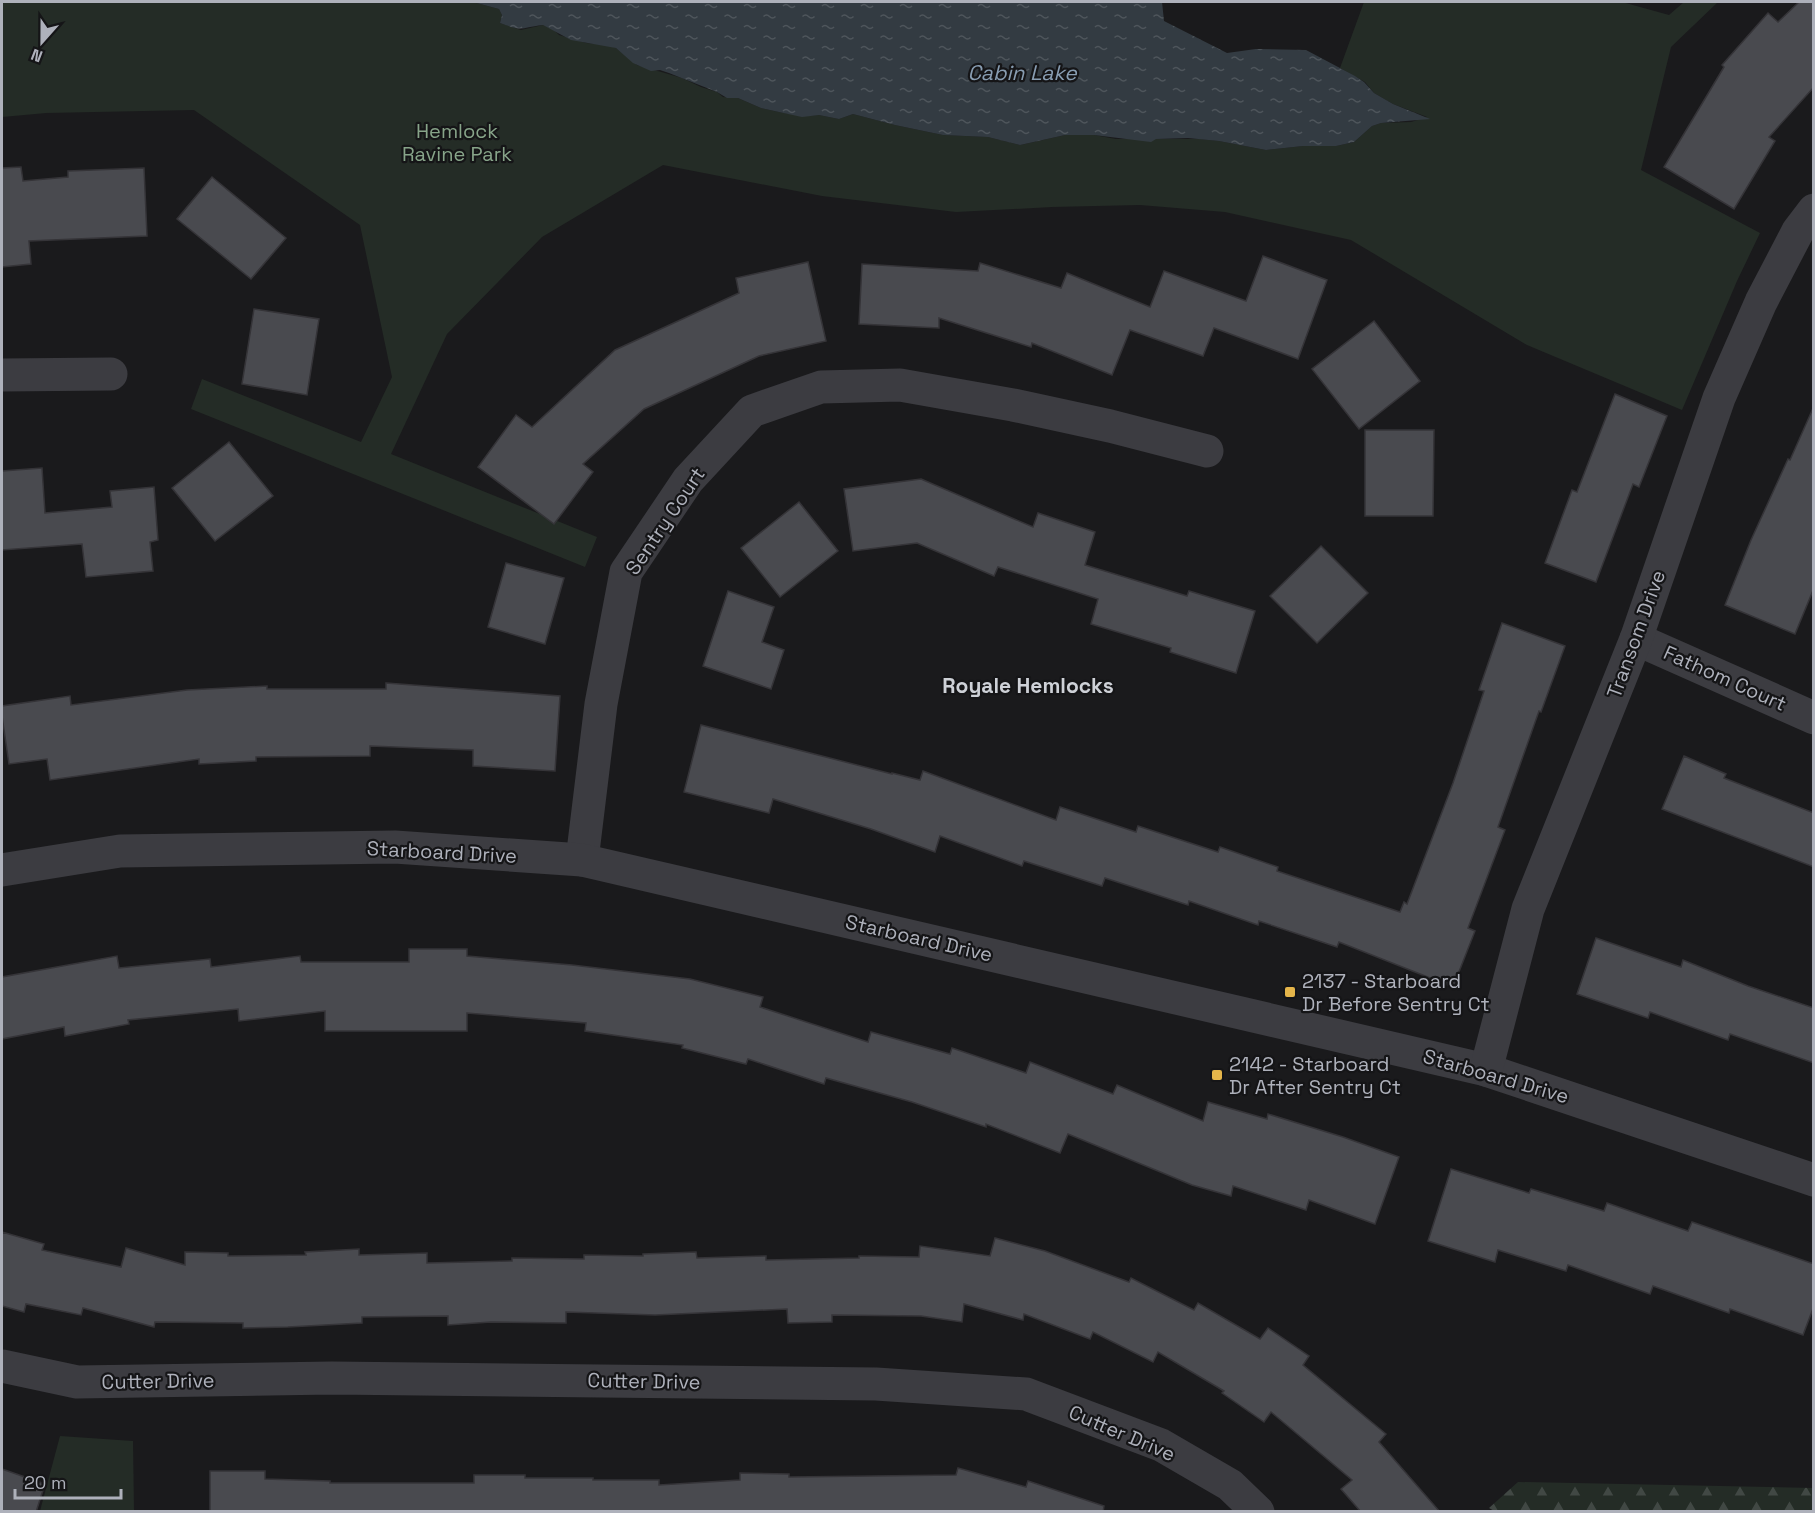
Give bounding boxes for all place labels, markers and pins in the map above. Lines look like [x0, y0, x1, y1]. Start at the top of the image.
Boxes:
place label: 2137 - Starboard Dr Before Sentry Ct [1302, 968, 1490, 1017]
marker: 2137 - Starboard Dr Before Sentry Ct [1283, 985, 1297, 999]
place label: 2142 - Starboard Dr After Sentry Ct [1229, 1051, 1401, 1100]
marker: 2142 - Starboard Dr After Sentry Ct [1210, 1068, 1224, 1082]

